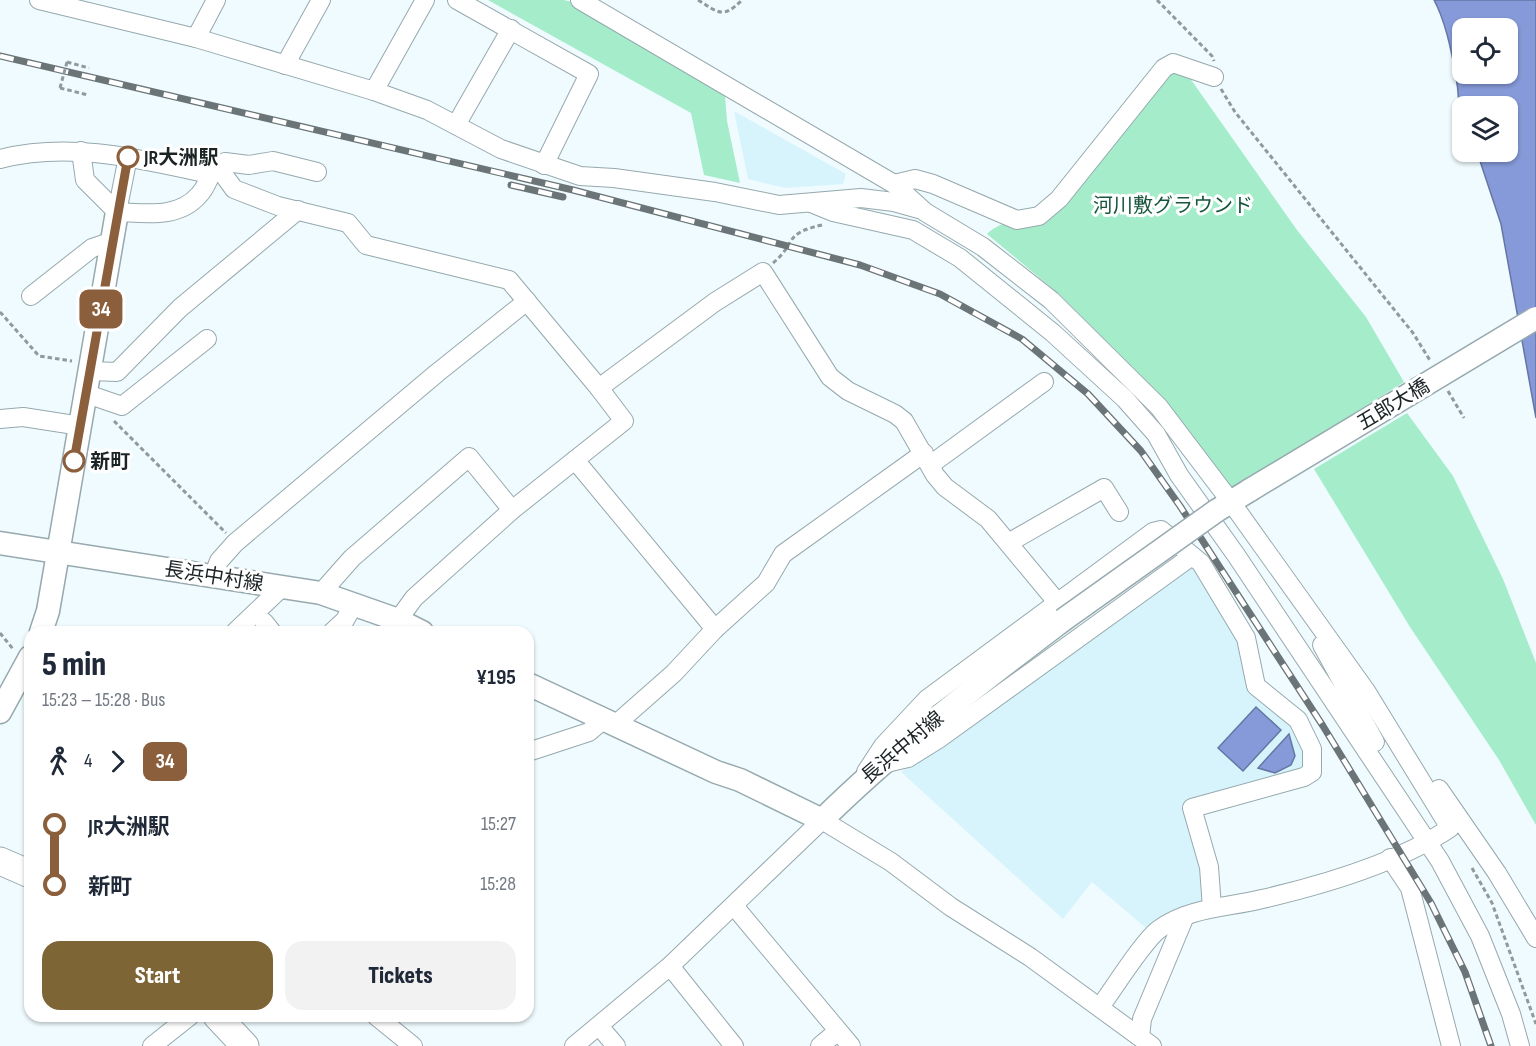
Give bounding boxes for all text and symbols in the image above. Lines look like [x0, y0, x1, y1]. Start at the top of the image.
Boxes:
map controls [1452, 18, 1518, 162]
button: locate [1452, 18, 1518, 84]
button: layers [1452, 96, 1518, 162]
marker: JR大洲駅 [117, 146, 139, 168]
place label: JR大洲駅 [143, 146, 218, 170]
park label: 河川敷グラウンド [1093, 194, 1253, 218]
line badge: 34 [74, 290, 128, 328]
text: 34 [91, 297, 111, 322]
street label: 五郎大橋 [1353, 374, 1434, 436]
marker: 新町 [63, 450, 85, 472]
place label: 新町 [90, 450, 130, 474]
street label: 長浜中村線 [163, 557, 265, 597]
text: 5 min [42, 645, 106, 685]
text: ¥195 [476, 664, 516, 691]
text: 15:23 – 15:28 · Bus [42, 688, 166, 712]
street label: 長浜中村線 [857, 706, 949, 789]
icon: walk [42, 745, 75, 778]
icon: forward [101, 745, 134, 778]
text: 4 [84, 749, 92, 773]
text: 34 [155, 749, 175, 774]
text: 15:27 [481, 812, 516, 836]
text: JR大洲駅 [88, 814, 170, 841]
text: 15:28 [480, 872, 516, 896]
text: 新町 [88, 874, 132, 901]
button: Start [42, 941, 273, 1010]
button: Tickets [285, 941, 516, 1010]

